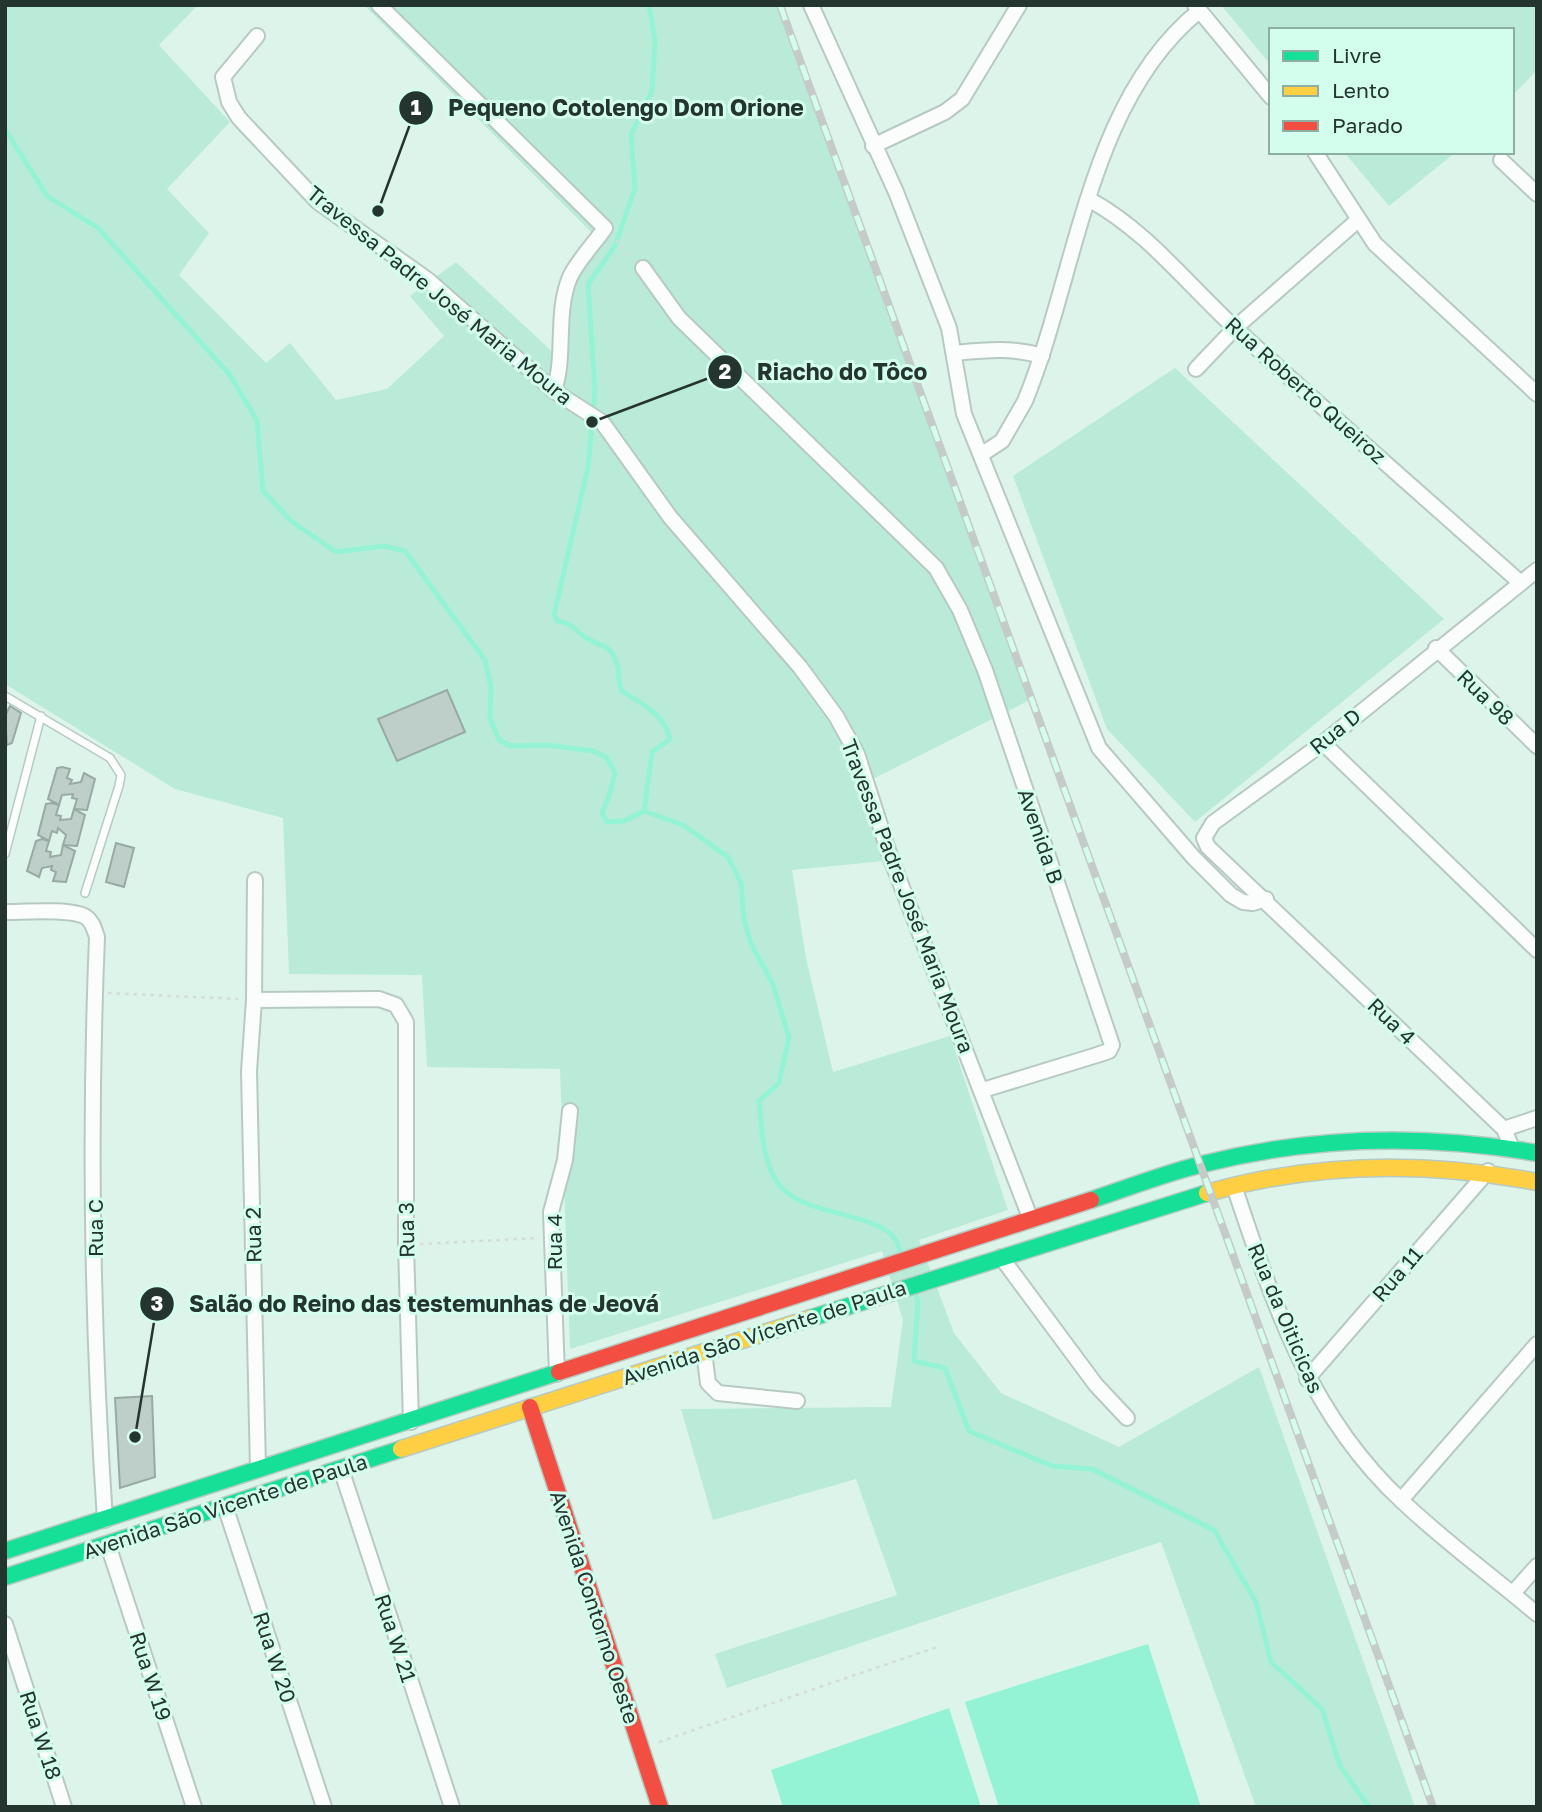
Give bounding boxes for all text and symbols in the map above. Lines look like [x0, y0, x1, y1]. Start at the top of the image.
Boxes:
legend [1269, 28, 1514, 154]
text: Livre [1332, 42, 1382, 68]
text: Lento [1332, 77, 1390, 103]
callout: Pequeno Cotolengo Dom Orione [399, 86, 818, 130]
text: Pequeno Cotolengo Dom Orione [448, 93, 804, 121]
text: 1 [411, 94, 422, 120]
text: Parado [1332, 112, 1403, 138]
street label: Travessa Padre José Maria Moura [302, 180, 578, 410]
street label: Rua Roberto Queiroz [1220, 311, 1392, 469]
callout: Riacho do Tôco [708, 350, 941, 394]
text: Riacho do Tôco [757, 357, 927, 385]
text: 2 [719, 358, 732, 384]
street label: Rua 98 [1452, 664, 1520, 730]
street label: Rua D [1304, 703, 1366, 759]
street label: Travessa Padre José Maria Moura [836, 735, 980, 1057]
street label: Avenida B [1013, 785, 1069, 887]
street label: Rua 4 [1363, 992, 1421, 1050]
street label: Rua C [82, 1199, 108, 1257]
street label: Rua 3 [393, 1202, 419, 1258]
street label: Rua 2 [240, 1207, 266, 1263]
street label: Rua 4 [541, 1214, 567, 1270]
street label: Rua da Oiticicas [1243, 1239, 1329, 1397]
street label: Rua 11 [1366, 1241, 1428, 1307]
street label: Avenida São Vicente de Paula [619, 1274, 909, 1390]
callout: Salão do Reino das testemunhas de Jeová [140, 1282, 673, 1326]
text: Salão do Reino das testemunhas de Jeová [189, 1289, 659, 1317]
text: 3 [151, 1290, 163, 1316]
street label: Avenida São Vicente de Paula [80, 1448, 370, 1564]
street label: Avenida Contorno Oeste [545, 1487, 645, 1727]
street label: Rua W 21 [370, 1590, 422, 1686]
street label: Rua W 20 [248, 1608, 302, 1706]
street label: Rua W 19 [124, 1628, 178, 1724]
street label: Rua W 18 [14, 1687, 68, 1783]

